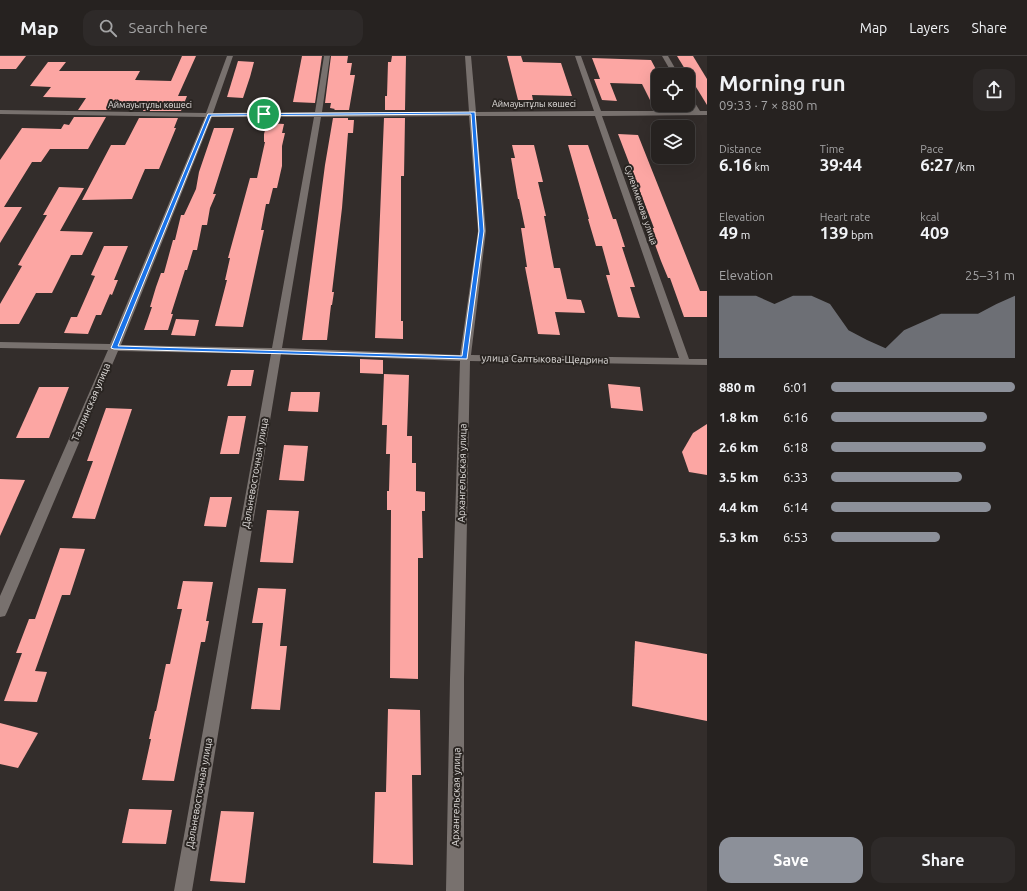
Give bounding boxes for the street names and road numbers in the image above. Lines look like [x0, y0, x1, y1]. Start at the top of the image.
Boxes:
street label: Аймауытұлы көшесі [492, 99, 576, 109]
street label: Аймауытұлы көшесі [108, 100, 192, 110]
street label: Сулейменова улица [623, 164, 659, 246]
street label: улица Салтыкова-Щедрина [481, 352, 609, 366]
street label: Таллинская улица [70, 361, 112, 443]
street label: Дальневосточная улица [240, 417, 270, 529]
street label: Архангельская улица [456, 423, 468, 523]
street label: Дальневосточная улица [184, 737, 214, 849]
street label: Архангельская улица [450, 747, 462, 847]

